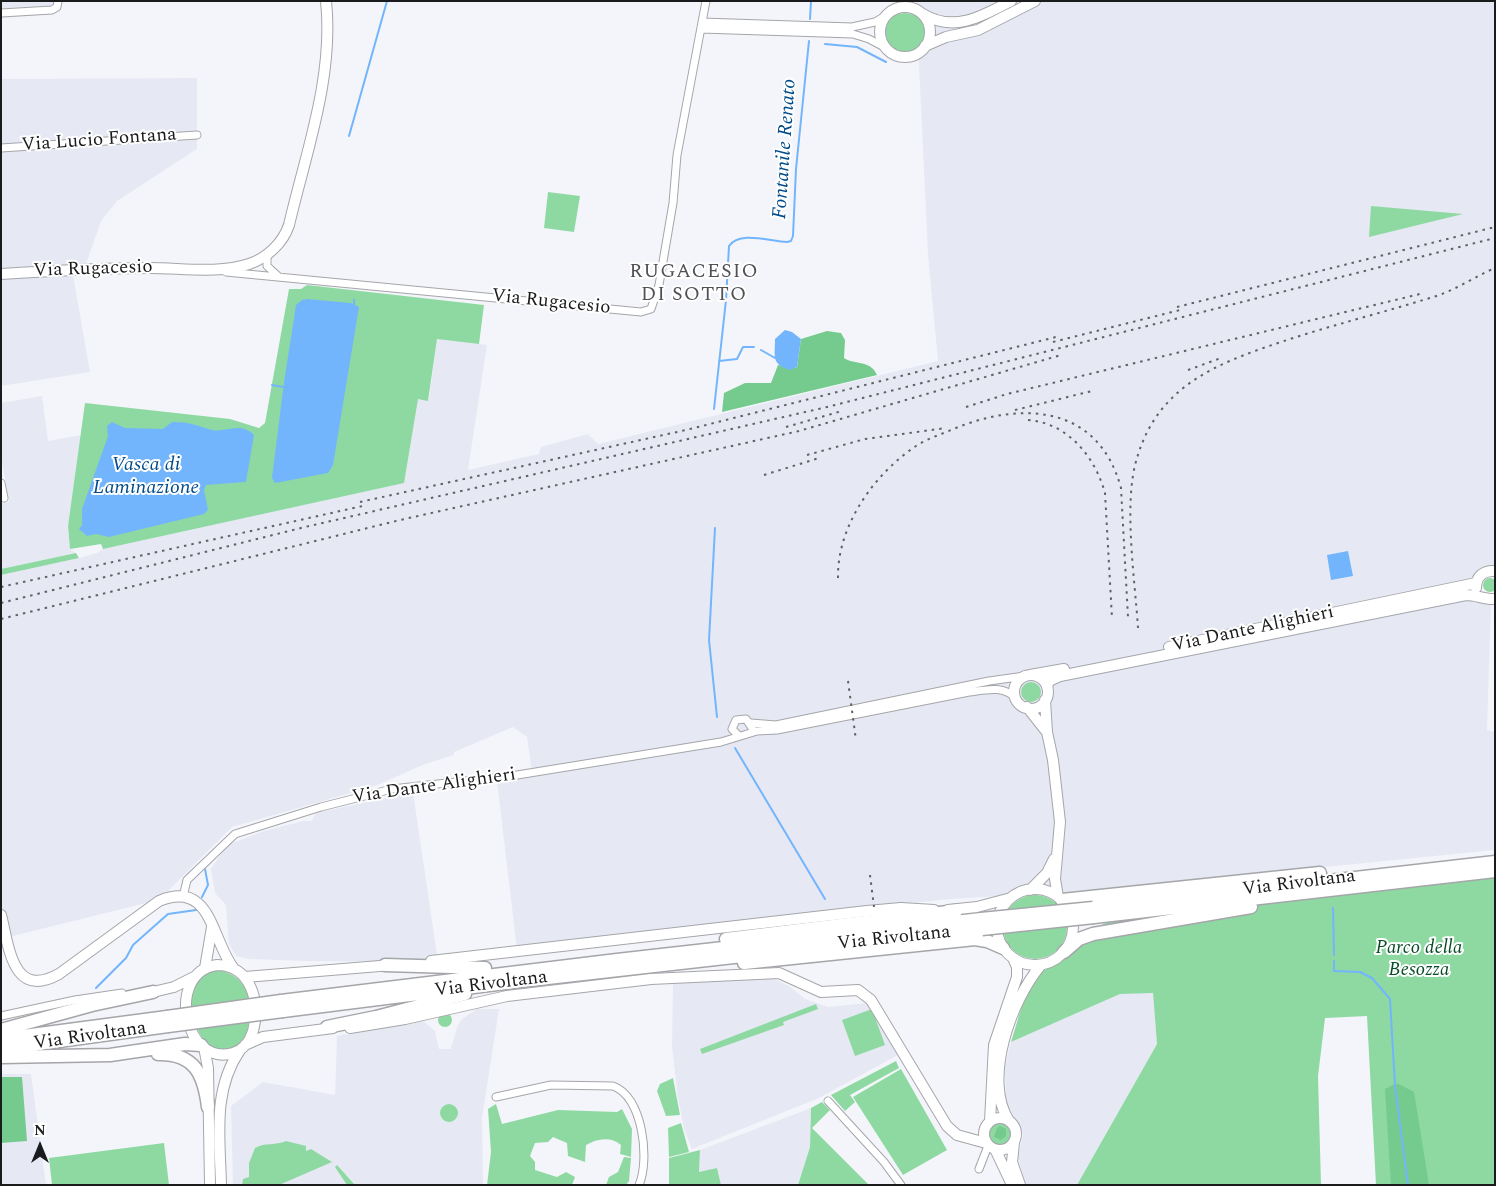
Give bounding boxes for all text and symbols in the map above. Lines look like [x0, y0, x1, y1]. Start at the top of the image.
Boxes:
water label: Fontanile Renato [769, 78, 803, 220]
street label: Via Lucio Fontana [21, 124, 177, 158]
street label: Via Rugacesio [33, 257, 153, 283]
district label: RUGACESIO DI SOTTO [628, 261, 760, 308]
street label: Via Rugacesio [490, 285, 612, 321]
water label: Vasca di Laminazione [93, 454, 199, 501]
street label: Via Dante Alighieri [1170, 602, 1336, 658]
street label: Via Dante Alighieri [351, 764, 517, 810]
street label: Via Rivoltana [1241, 866, 1357, 902]
street label: Via Rivoltana [836, 922, 952, 956]
park label: Parco della Besozza [1376, 938, 1462, 982]
street label: Via Rivoltana [433, 967, 549, 1003]
street label: Via Rivoltana [32, 1018, 148, 1056]
text: N [34, 1120, 46, 1141]
north arrow [15, 1121, 65, 1171]

